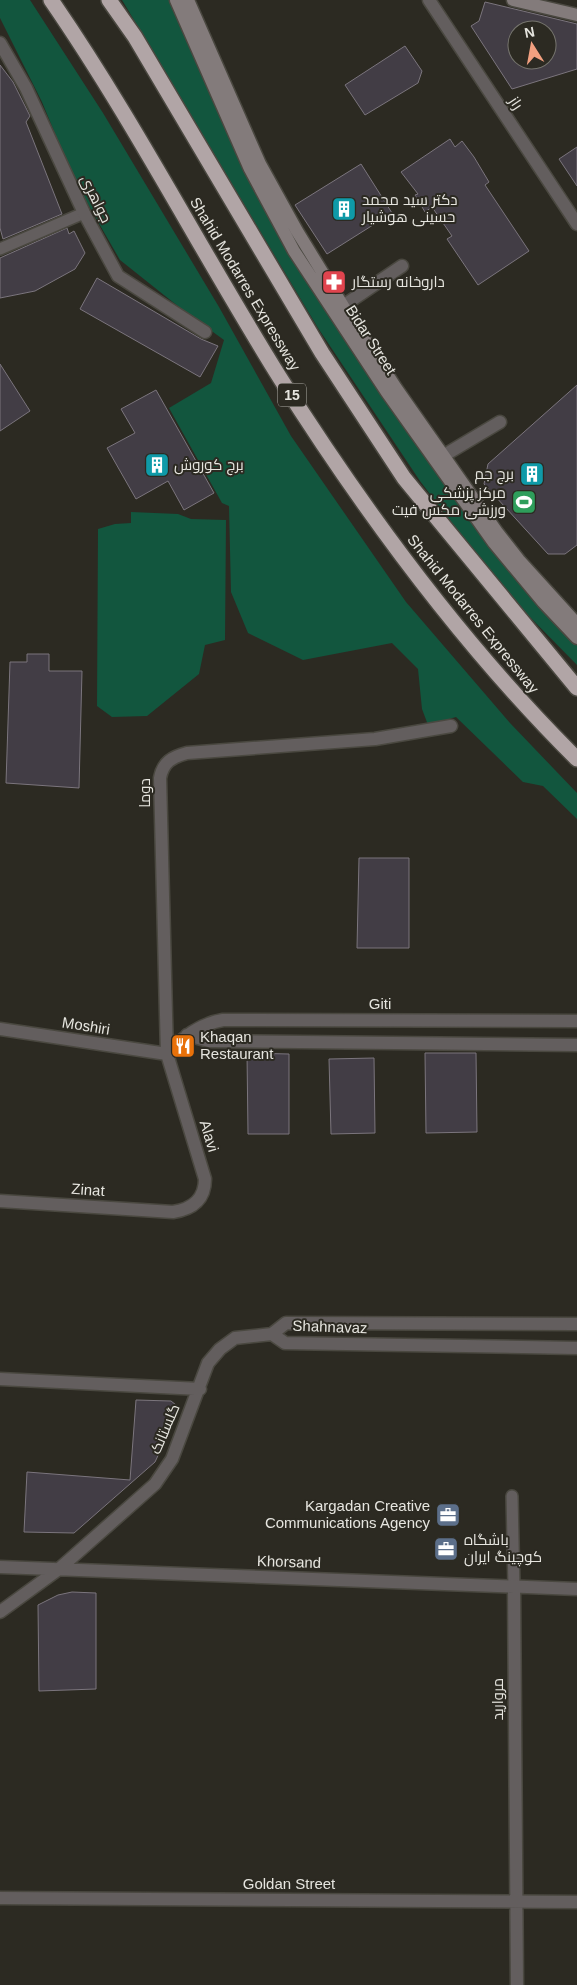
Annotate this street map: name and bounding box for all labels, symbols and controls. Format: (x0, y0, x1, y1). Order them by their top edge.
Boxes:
north arrow (507, 20, 557, 70)
text: N (523, 23, 536, 41)
street label: راز (505, 92, 527, 113)
street label: جواهری (76, 172, 115, 226)
place label: دکتر سید محمد حسینی هوشیار (361, 191, 458, 227)
street label: Shahid Modarres Expressway (187, 194, 304, 374)
building icon: دکتر سید محمد حسینی هوشیار (331, 196, 357, 222)
pharmacy icon: داروخانه رستگار (321, 269, 347, 295)
place label: داروخانه رستگار (351, 273, 445, 291)
street label: Bidar Street (343, 302, 401, 378)
road number: 15 (278, 384, 306, 406)
building icon: برج کوروش (144, 452, 170, 478)
place label: برج کوروش (174, 456, 244, 476)
building icon: برج جم (519, 461, 545, 487)
place label: برج جم (474, 465, 514, 485)
place label: مرکز پزشکی ورزشی مکس فیت (392, 484, 506, 520)
sports icon: مرکز پزشکی ورزشی مکس فیت (511, 489, 537, 515)
street label: Shahid Modarres Expressway (404, 531, 543, 697)
street label: دوما (136, 778, 154, 808)
street label: Giti (369, 995, 391, 1012)
street label: Moshiri (61, 1013, 111, 1038)
place label: Khaqan Restaurant (200, 1028, 274, 1062)
restaurant icon: Khaqan Restaurant (170, 1033, 196, 1059)
street label: Alavi (197, 1118, 222, 1154)
street label: Zinat (71, 1180, 106, 1199)
street label: Shahnavaz (292, 1317, 368, 1336)
street label: گلستانک (146, 1401, 183, 1456)
place label: Kargadan Creative Communications Agency (265, 1497, 430, 1531)
office icon: Kargadan Creative Communications Agency (435, 1502, 461, 1528)
place label: باشگاه کوچینگ ایران (464, 1531, 542, 1567)
office icon: باشگاه کوچینگ ایران (433, 1536, 459, 1562)
street label: Khorsand (257, 1552, 321, 1571)
street label: مروارید (489, 1678, 507, 1720)
street label: Goldan Street (243, 1875, 336, 1892)

